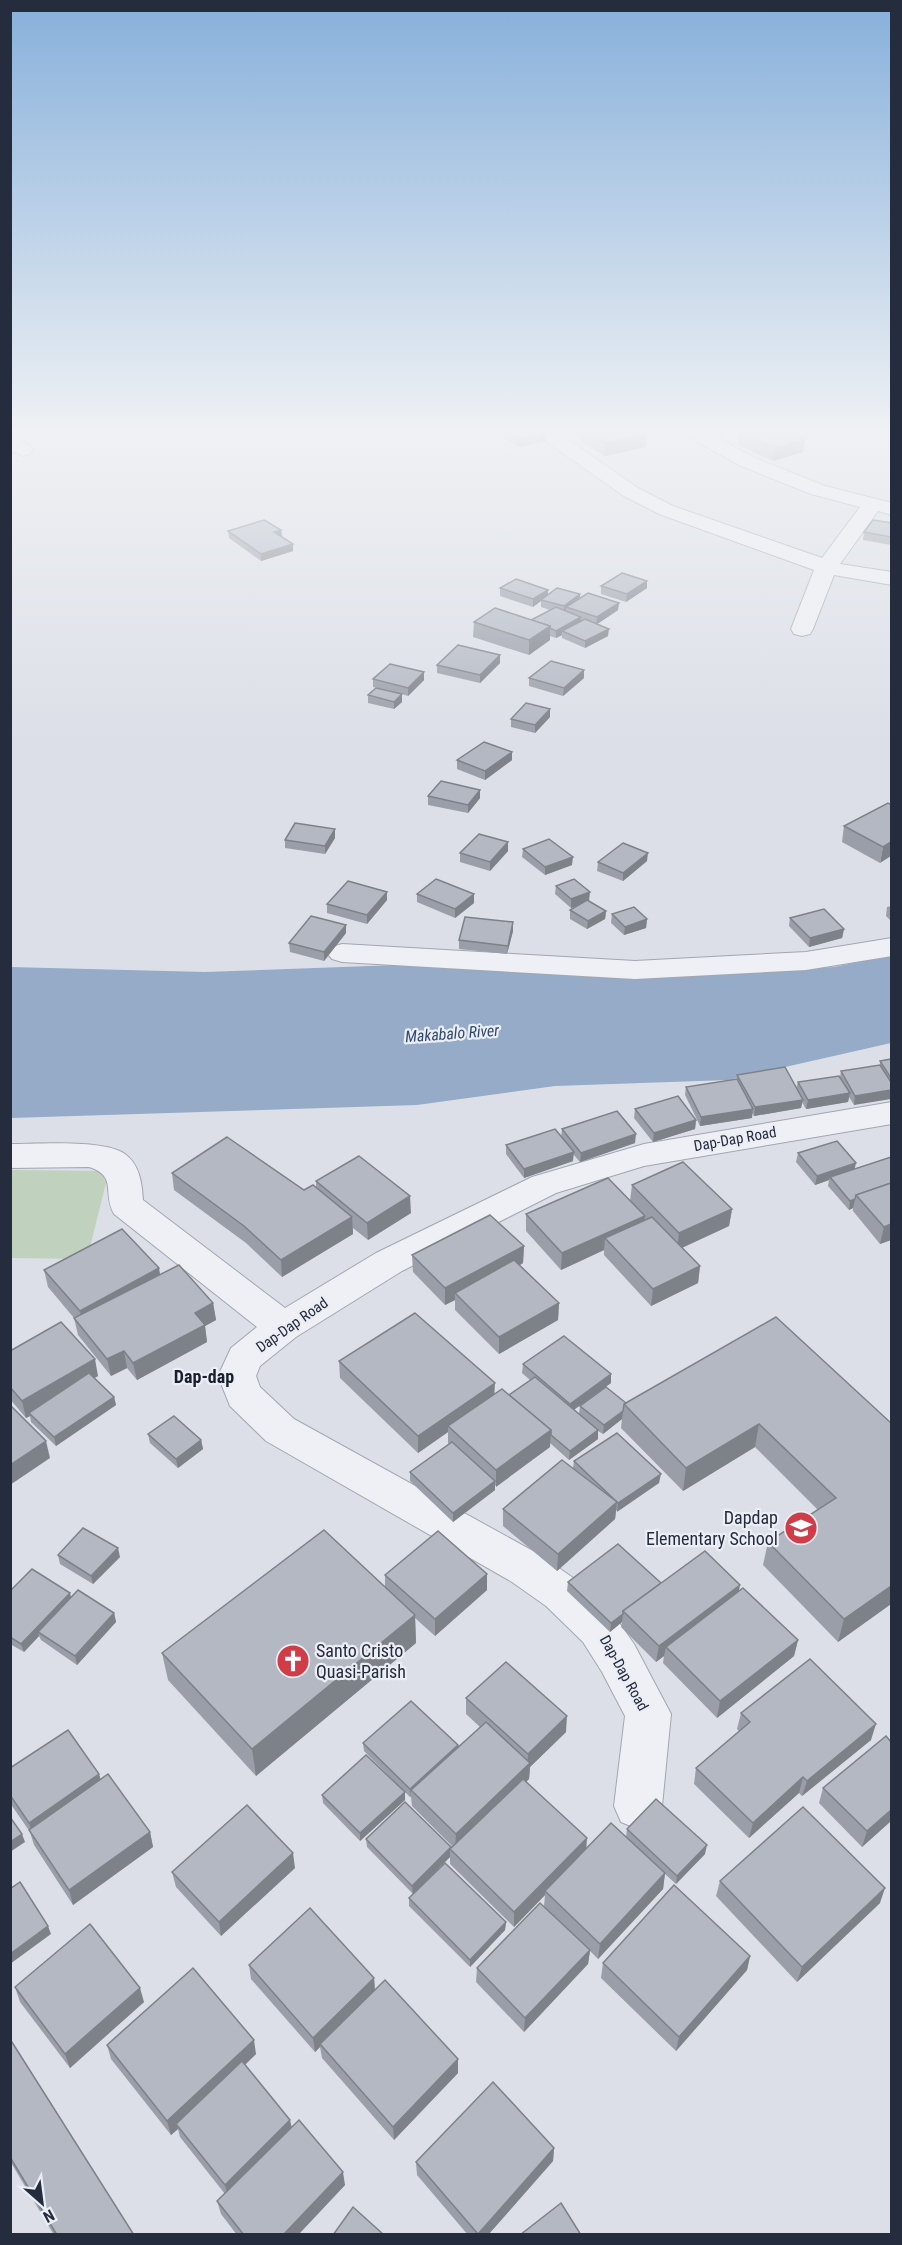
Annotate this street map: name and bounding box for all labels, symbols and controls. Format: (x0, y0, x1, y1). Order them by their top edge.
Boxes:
water label: Makabalo River (404, 1021, 501, 1046)
street label: Dap-Dap Road (692, 1123, 778, 1155)
street label: Dap-Dap Road (253, 1294, 331, 1356)
district label: Dap-dap (174, 1366, 234, 1387)
place label: Dapdap Elementary School (646, 1507, 778, 1549)
school or university icon: Dapdap Elementary School (783, 1510, 819, 1546)
street label: Dap-Dap Road (596, 1632, 652, 1714)
place label: Santo Cristo Quasi-Parish (316, 1640, 406, 1682)
church icon: Santo Cristo Quasi-Parish (275, 1643, 311, 1679)
north arrow (12, 2173, 72, 2233)
text: N (40, 2205, 58, 2226)

